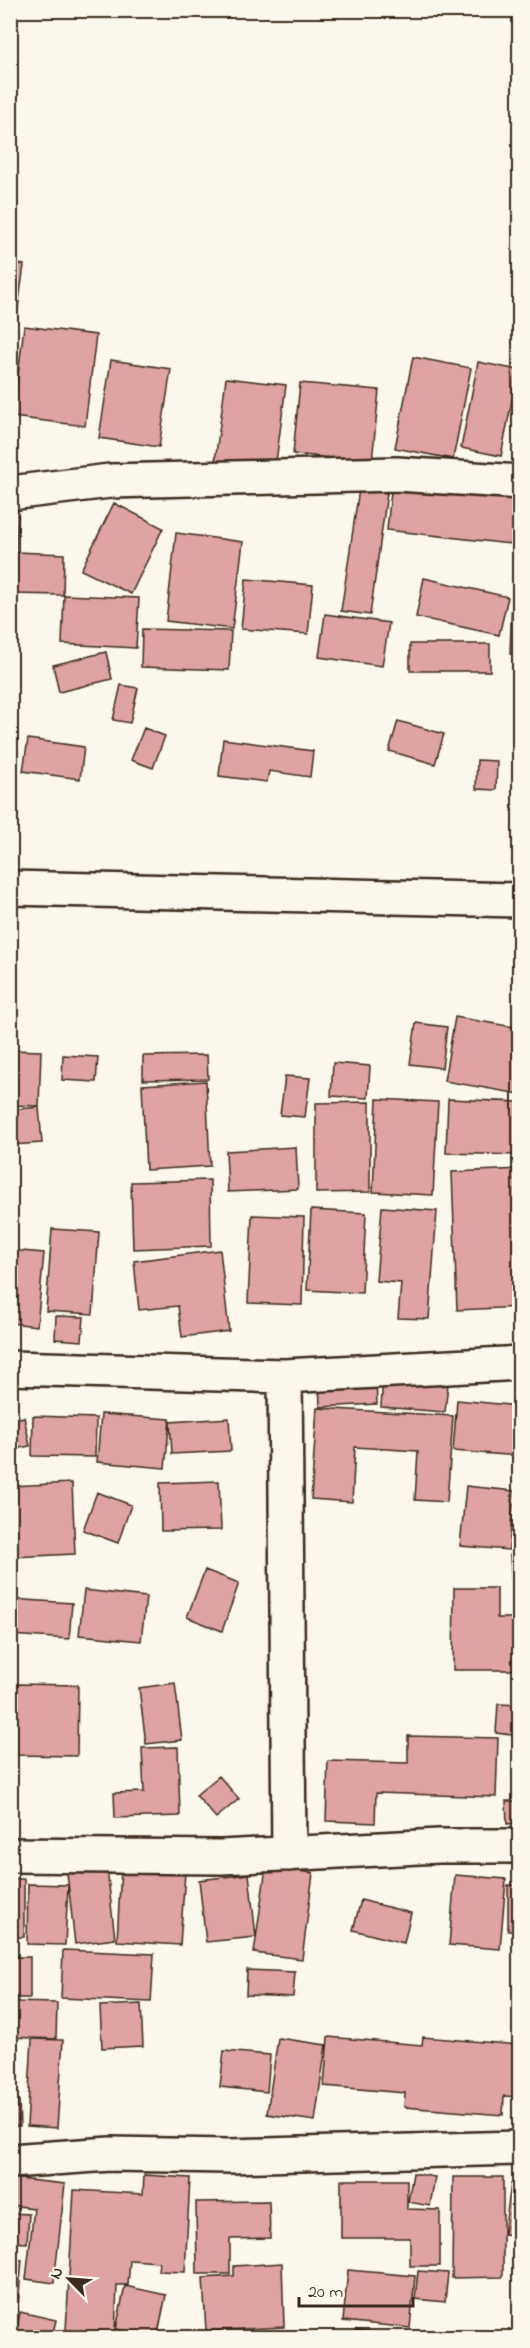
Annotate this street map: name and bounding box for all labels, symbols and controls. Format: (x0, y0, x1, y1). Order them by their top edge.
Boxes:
north arrow (39, 2249, 99, 2309)
text: N (44, 2263, 70, 2283)
scale bar (299, 2270, 413, 2308)
text: 20 m (308, 2280, 343, 2306)

